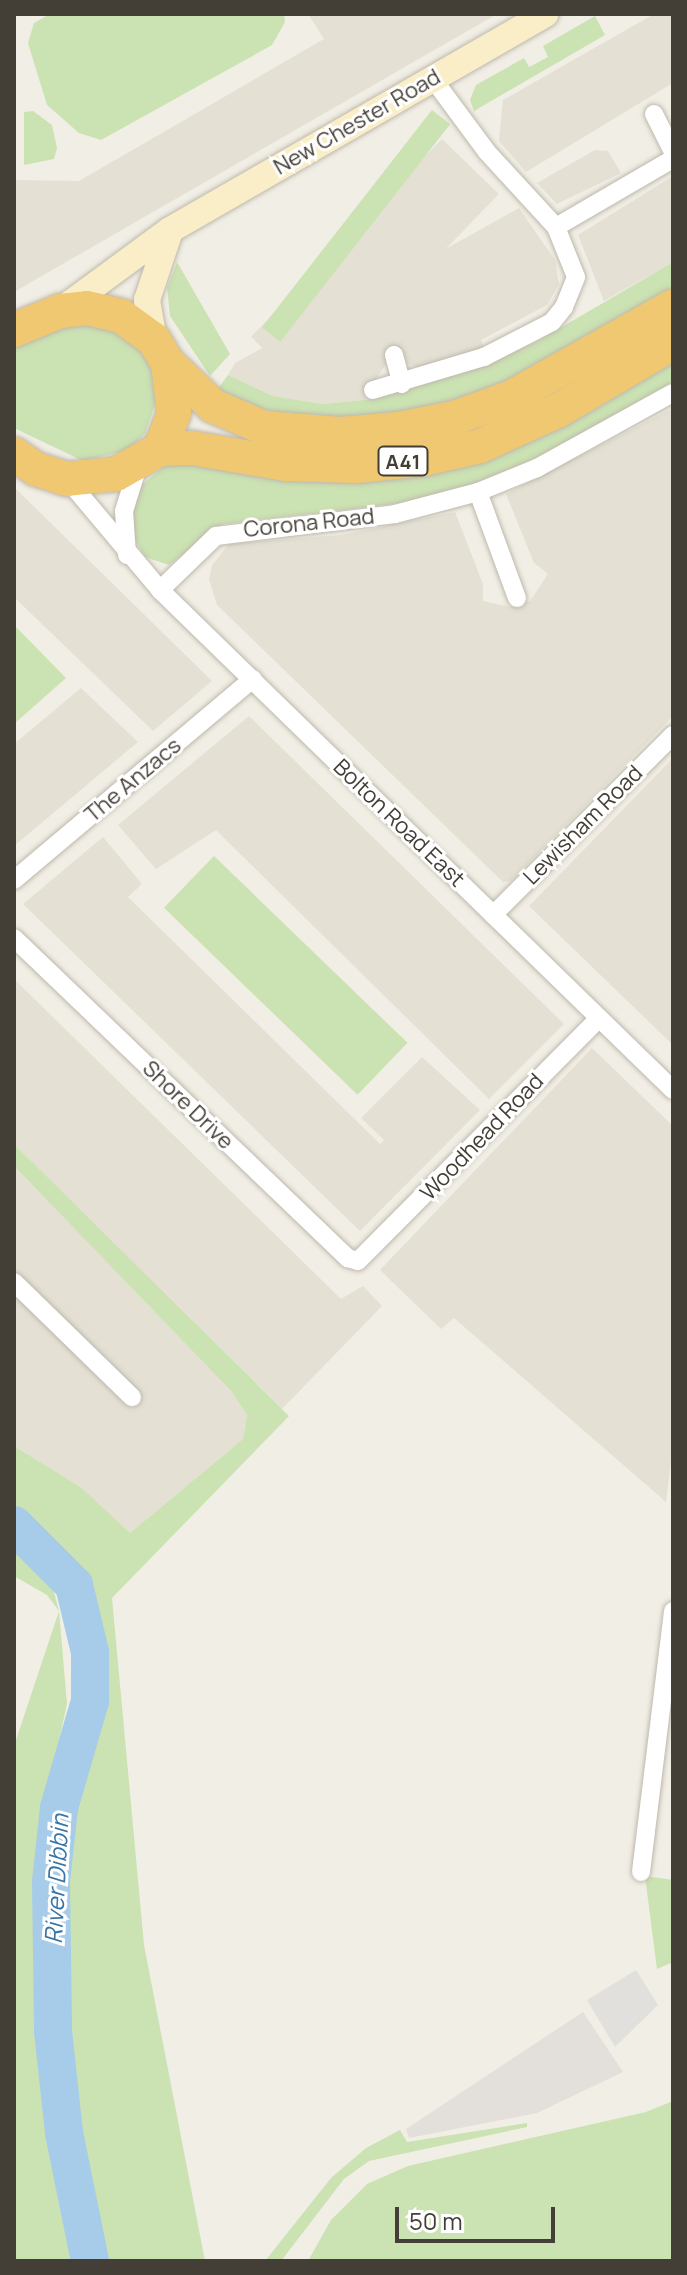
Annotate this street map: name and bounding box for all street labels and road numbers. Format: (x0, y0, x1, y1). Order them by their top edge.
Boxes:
street label: New Chester Road (269, 64, 445, 180)
road number: A41 (377, 445, 429, 477)
street label: Corona Road (242, 503, 376, 543)
street label: The Anzacs (80, 732, 186, 828)
street label: Bolton Road East (328, 754, 470, 892)
street label: Lewisham Road (518, 760, 648, 890)
street label: Shore Drive (137, 1055, 239, 1155)
street label: Woodhead Road (415, 1068, 549, 1206)

